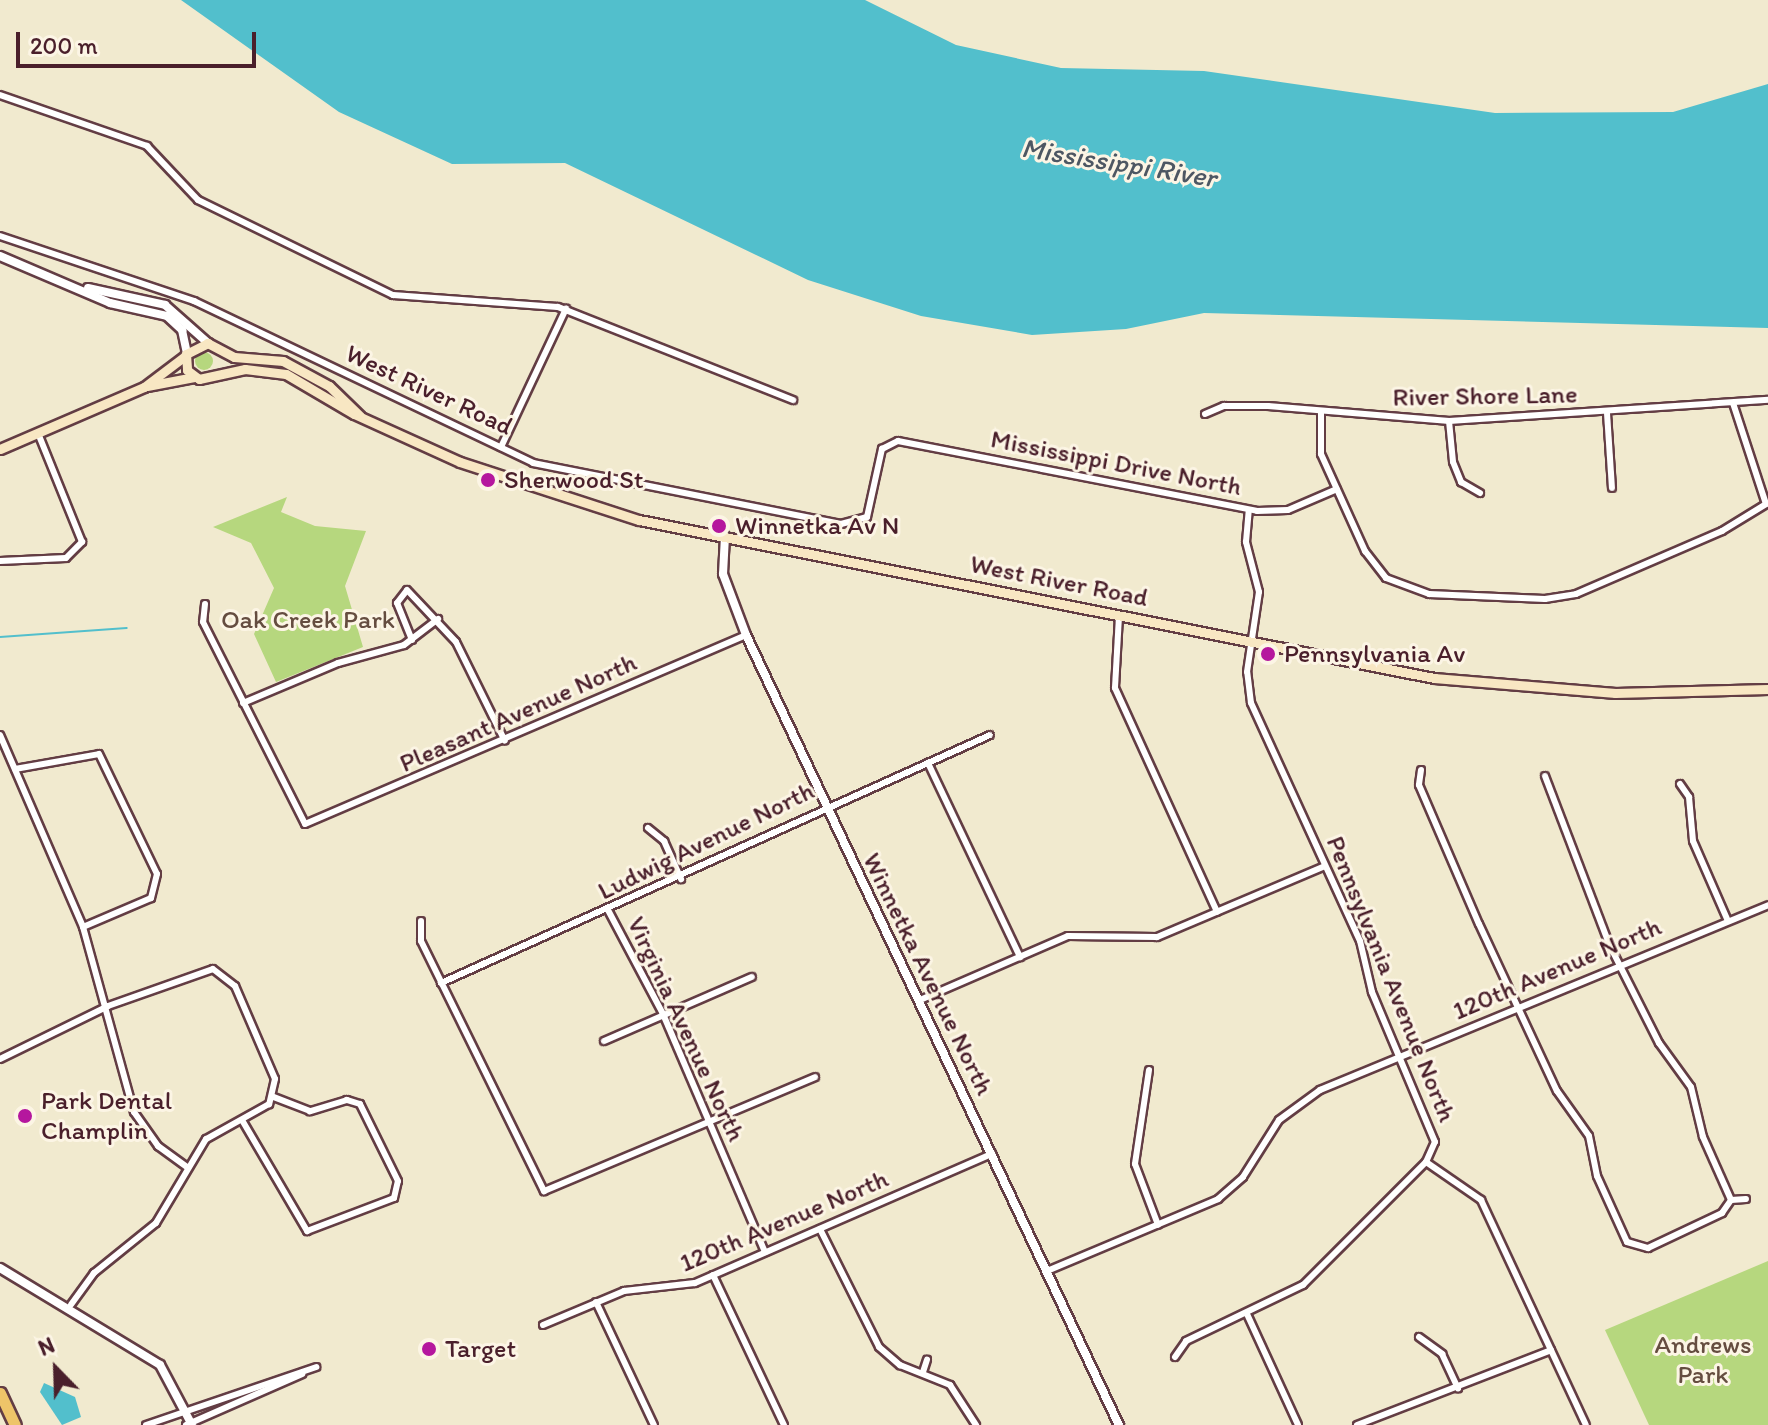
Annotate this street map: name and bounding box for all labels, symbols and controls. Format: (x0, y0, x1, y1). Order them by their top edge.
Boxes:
scale bar (20, 16, 260, 66)
text: 200 m (30, 31, 98, 60)
water label: Mississippi River (1019, 130, 1219, 194)
street label: West River Road (341, 338, 517, 442)
street label: River Shore Lane (1392, 379, 1578, 413)
street label: Mississippi Drive North (988, 423, 1244, 503)
place label: Sherwood St (504, 464, 644, 496)
marker: Sherwood St (479, 471, 497, 489)
place label: Winnetka Av N (735, 510, 899, 542)
marker: Winnetka Av N (710, 517, 728, 535)
street label: West River Road (968, 549, 1150, 613)
park label: Oak Creek Park (221, 604, 395, 636)
place label: Pennsylvania Av (1284, 638, 1465, 670)
marker: Pennsylvania Av (1259, 645, 1277, 663)
street label: Pleasant Avenue North (395, 647, 641, 779)
street label: Ludwig Avenue North (593, 775, 819, 907)
street label: Pennsylvania Avenue North (1320, 832, 1462, 1126)
street label: Winnetka Avenue North (856, 848, 1000, 1100)
street label: Virginia Avenue North (620, 911, 752, 1147)
street label: 120th Avenue North (1448, 911, 1666, 1027)
place label: Park Dental Champlin (41, 1085, 172, 1146)
marker: Park Dental Champlin (16, 1107, 34, 1125)
street label: 120th Avenue North (675, 1163, 893, 1279)
north arrow (16, 1329, 96, 1409)
park label: Andrews Park (1654, 1329, 1752, 1390)
text: N (34, 1331, 59, 1362)
place label: Target (445, 1333, 516, 1365)
marker: Target (420, 1340, 438, 1358)

